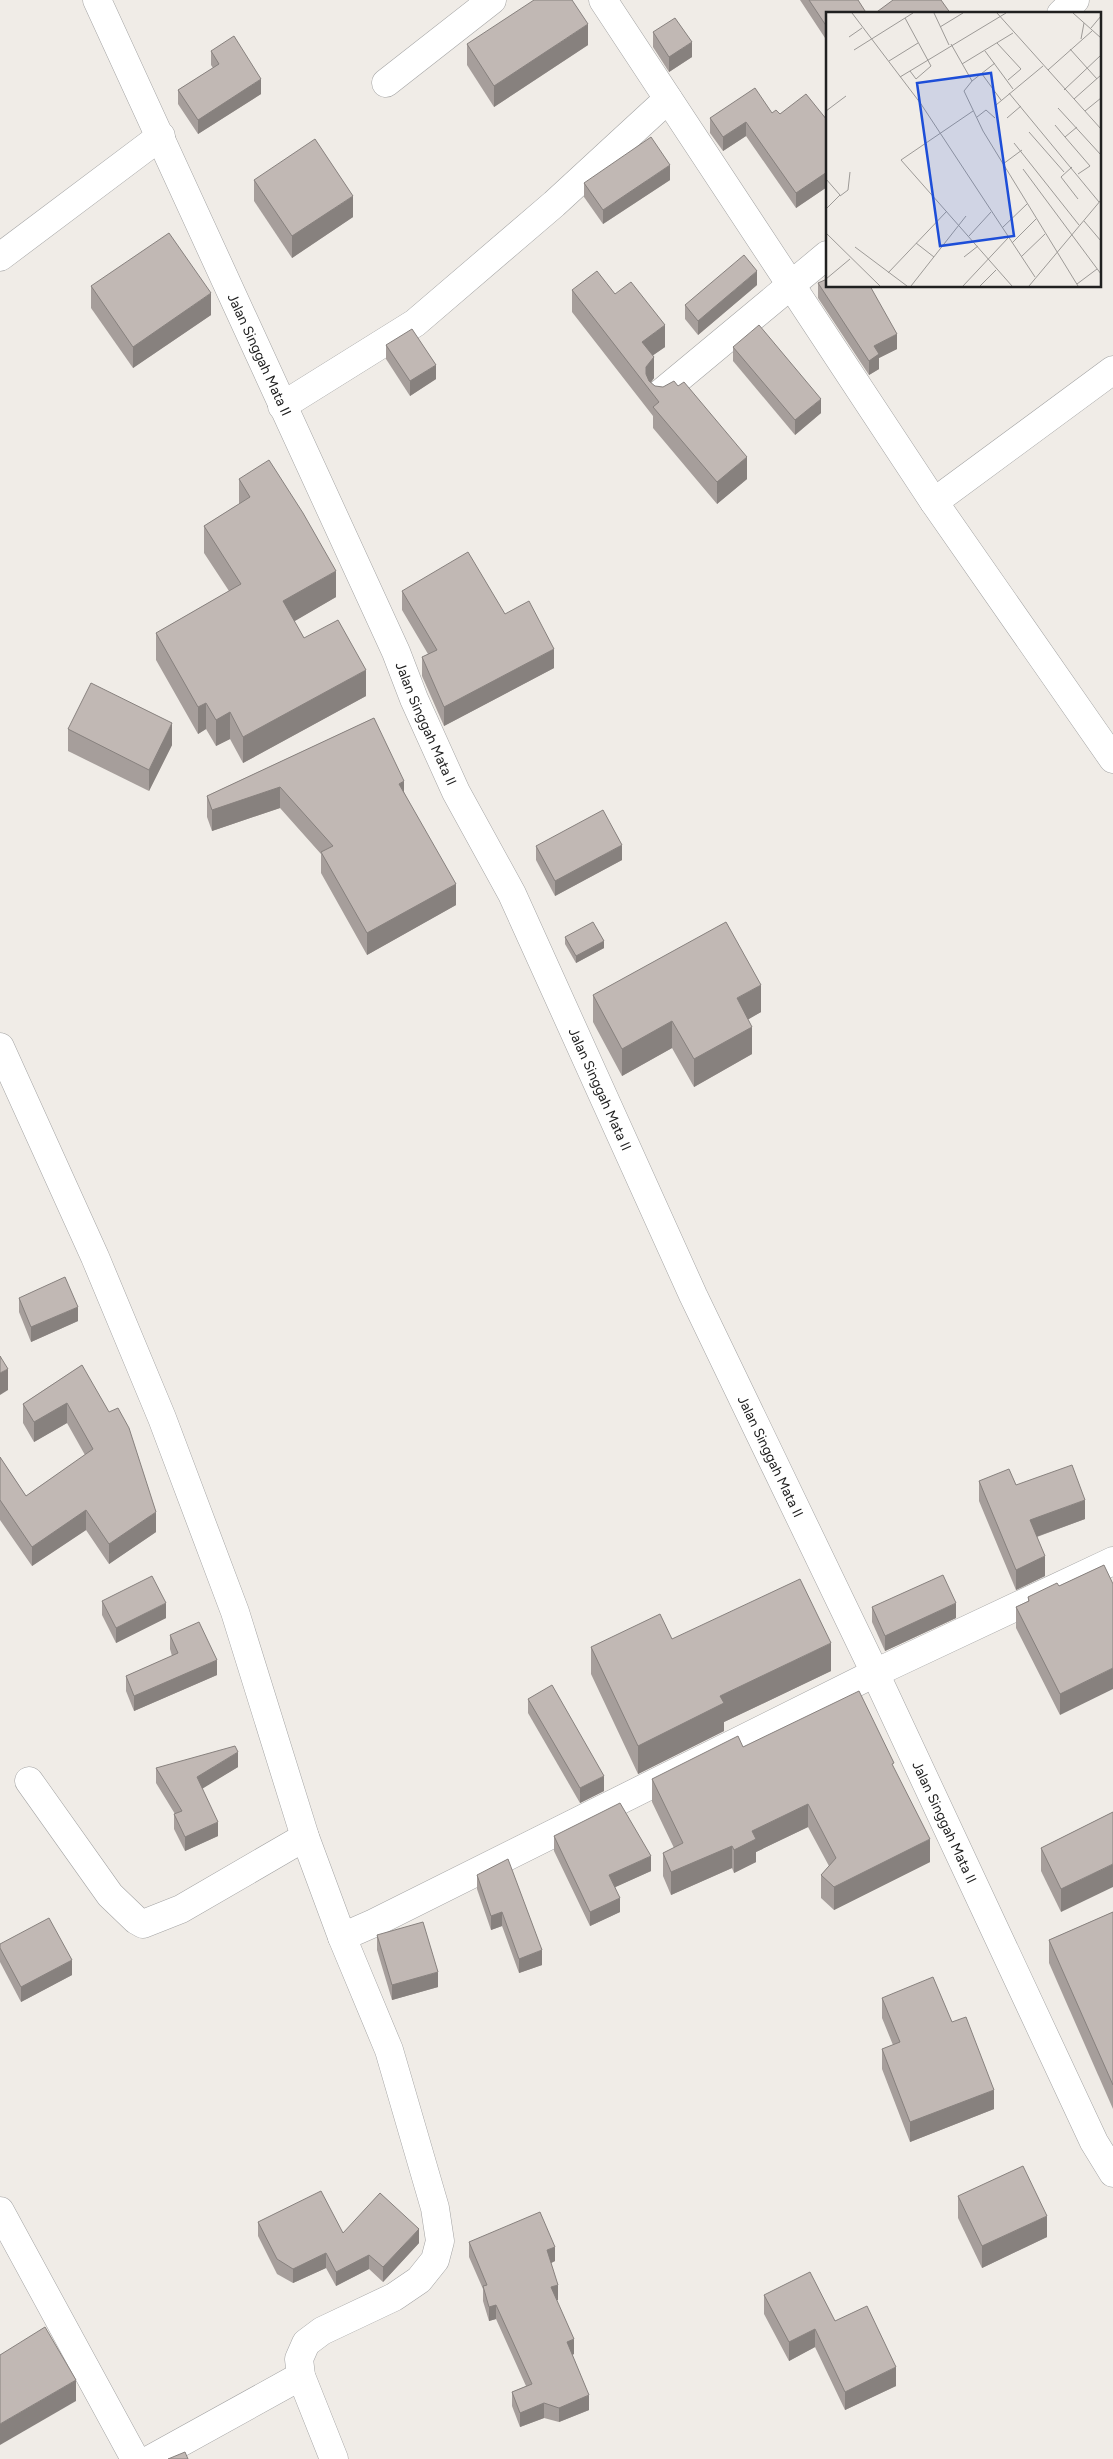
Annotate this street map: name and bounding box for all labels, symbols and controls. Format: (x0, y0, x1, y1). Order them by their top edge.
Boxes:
inset map (826, 12, 1100, 288)
street label: Jalan Singgah Mata II (224, 291, 295, 419)
street label: Jalan Singgah Mata II (392, 660, 460, 788)
street label: Jalan Singgah Mata II (564, 1025, 635, 1153)
street label: Jalan Singgah Mata II (734, 1393, 807, 1520)
street label: Jalan Singgah Mata II (908, 1758, 980, 1886)

